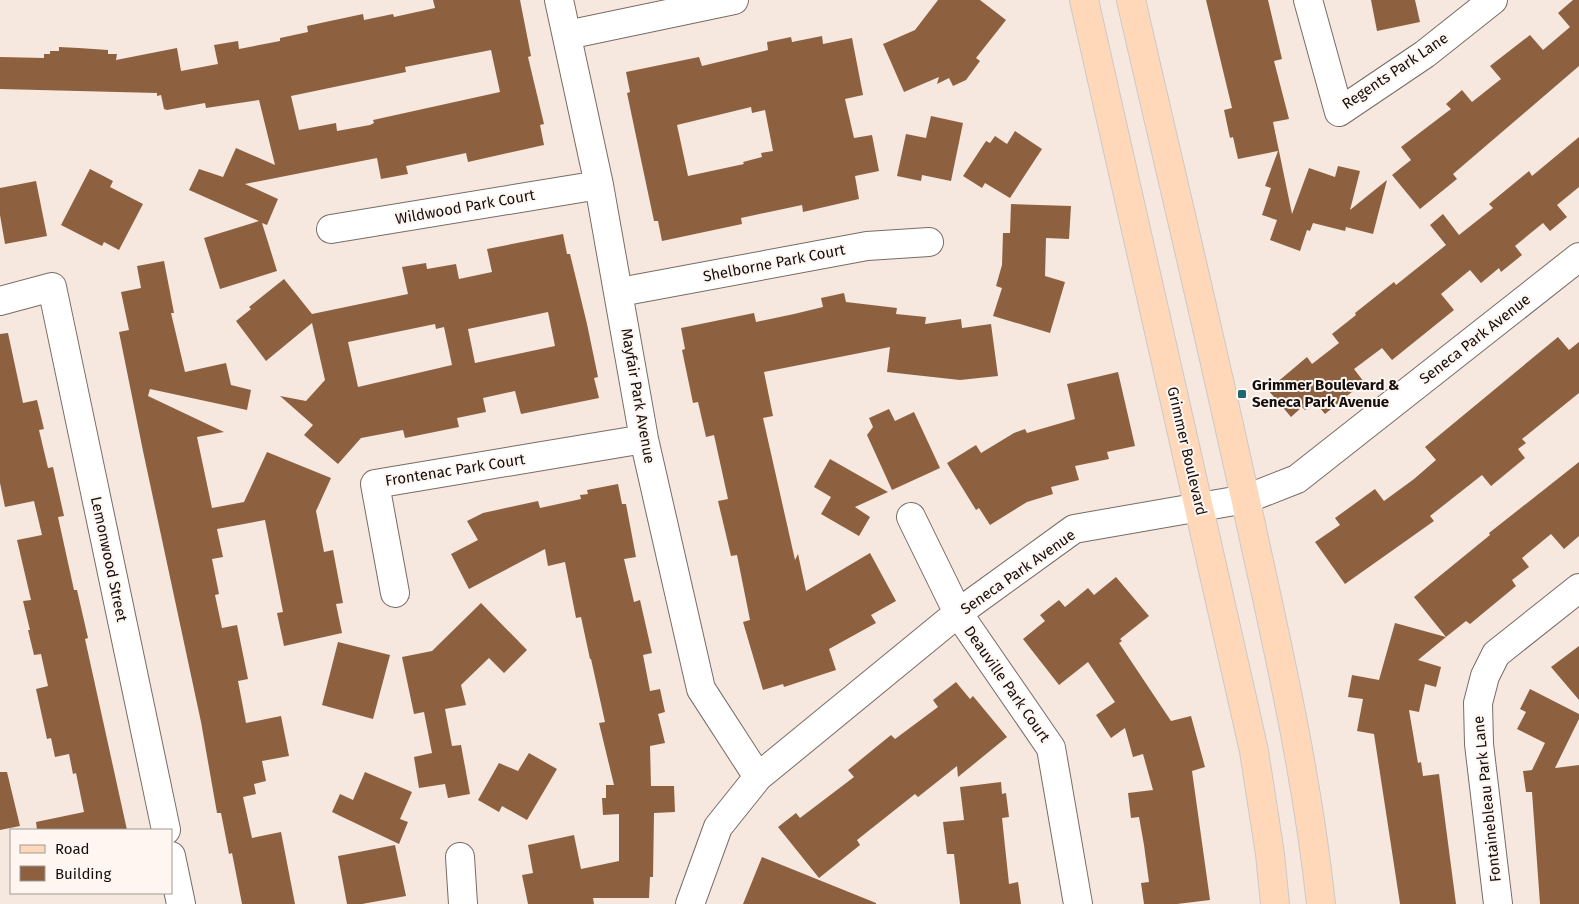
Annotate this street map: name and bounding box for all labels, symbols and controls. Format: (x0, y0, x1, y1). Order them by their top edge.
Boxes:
street label: Regents Park Lane (1339, 29, 1451, 113)
street label: Wildwood Park Court (394, 186, 537, 228)
street label: Shelborne Park Court (701, 240, 847, 286)
street label: Seneca Park Avenue (1416, 290, 1534, 388)
street label: Mayfair Park Avenue (617, 327, 659, 465)
place label: Grimmer Boulevard & Seneca Park Avenue (1252, 376, 1400, 411)
street label: Grimmer Boulevard (1163, 385, 1211, 517)
marker: Grimmer Boulevard & Seneca Park Avenue (1236, 388, 1248, 400)
street label: Frontenac Park Court (384, 450, 527, 490)
street label: Lemonwood Street (87, 495, 131, 624)
street label: Seneca Park Avenue (957, 526, 1079, 618)
street label: Deauville Park Court (960, 623, 1054, 746)
street label: Fontainebleau Park Lane (1469, 715, 1505, 883)
legend (10, 829, 172, 894)
text: Road (55, 840, 90, 858)
text: Building (55, 865, 111, 883)

